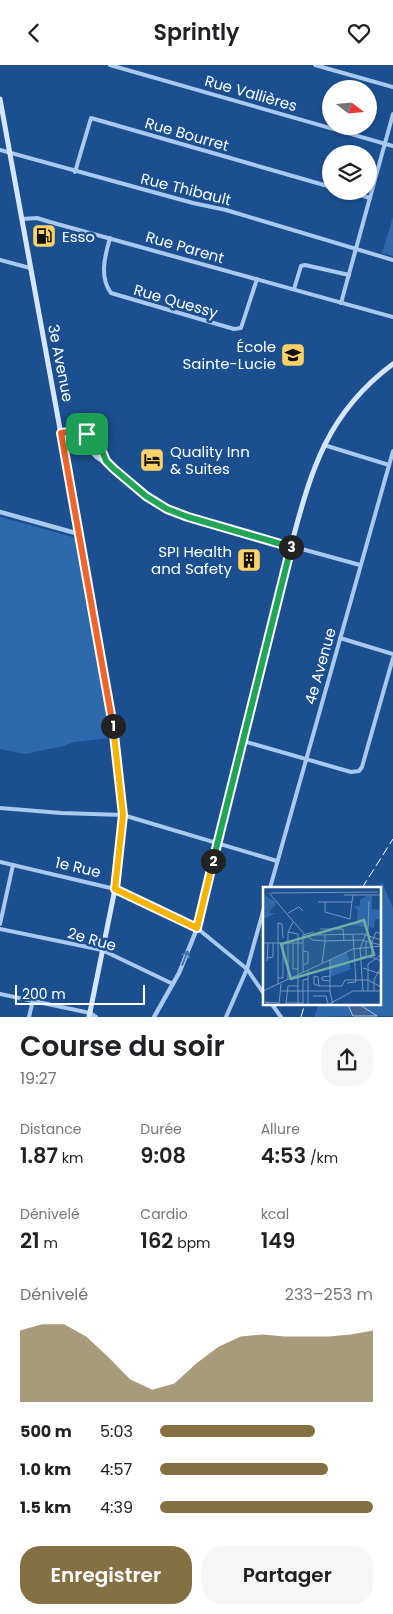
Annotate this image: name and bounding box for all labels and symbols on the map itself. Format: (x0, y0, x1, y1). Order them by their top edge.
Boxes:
street label: Rue Vallières (202, 70, 300, 116)
north arrow (322, 80, 378, 135)
street label: Rue Bourret (143, 112, 231, 156)
street label: Rue Thibault (139, 168, 233, 210)
fuel station icon: Esso (31, 223, 57, 249)
place label: Esso (62, 226, 95, 247)
street label: Rue Parent (143, 226, 227, 268)
street label: Rue Quessy (131, 279, 221, 323)
street label: 3e Avenue (43, 322, 79, 404)
place label: École Sainte-Lucie (183, 336, 276, 374)
school or university icon: École Sainte-Lucie (280, 342, 306, 368)
pin (66, 413, 108, 455)
place label: Quality Inn & Suites (170, 441, 250, 479)
hotel icon: Quality Inn & Suites (139, 447, 165, 473)
pin: 3 (278, 535, 304, 559)
place label: SPI Health and Safety (151, 541, 233, 579)
building icon: SPI Health and Safety (236, 547, 262, 573)
street label: 4e Avenue (299, 625, 341, 707)
pin: 1 (100, 713, 126, 739)
pin: 2 (200, 849, 226, 873)
street label: 1e Rue (53, 852, 103, 882)
inset map (263, 887, 380, 1004)
street label: 2e Rue (65, 922, 119, 956)
one-way arrow (181, 951, 190, 966)
scale bar (15, 981, 145, 1005)

